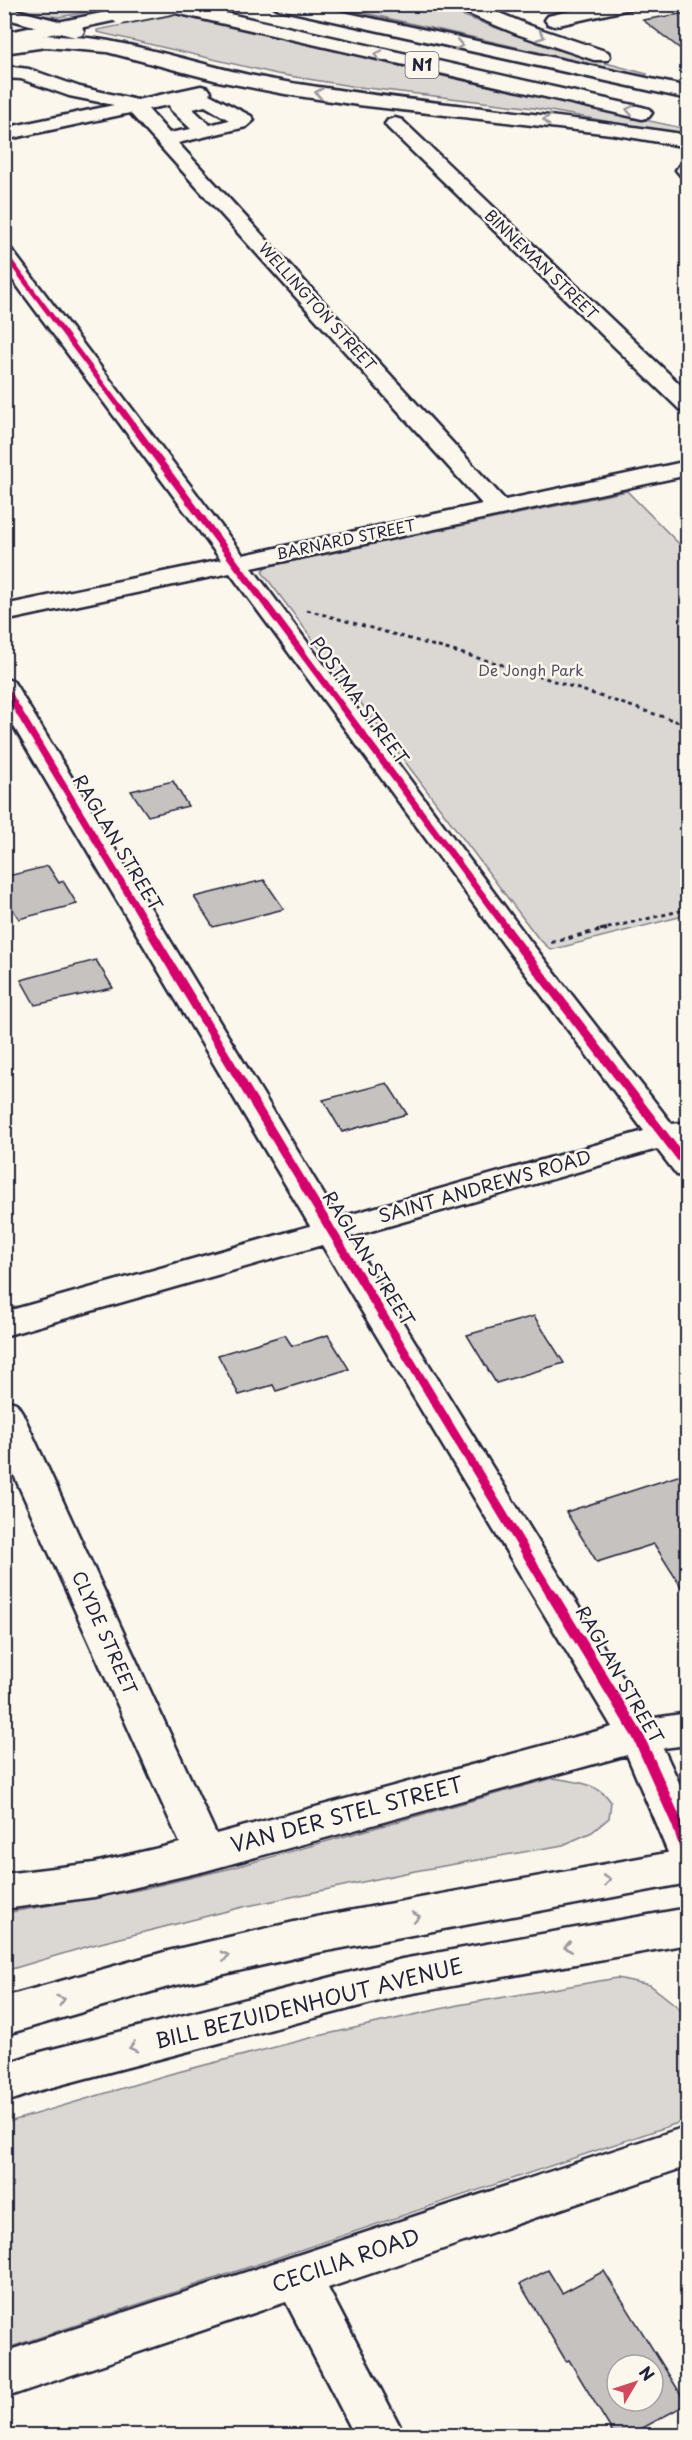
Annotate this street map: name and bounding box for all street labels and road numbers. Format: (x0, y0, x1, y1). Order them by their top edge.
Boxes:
road number: N1 (406, 52, 438, 78)
street label: BINNEMAN STREET (480, 204, 605, 325)
street label: WELLINGTON STREET (254, 237, 383, 376)
street label: BARNARD STREET (274, 512, 418, 565)
street label: POSTMA STREET (304, 630, 417, 771)
street label: RAGLAN STREET (67, 769, 170, 916)
street label: SAINT ANDREWS ROAD (375, 1142, 594, 1229)
street label: RAGLAN STREET (317, 1185, 422, 1332)
street label: CLYDE STREET (66, 1566, 145, 1699)
street label: RAGLAN STREET (570, 1600, 671, 1749)
street label: VAN DER STEL STREET (227, 1766, 467, 1859)
street label: BILL BEZUIDENHOUT AVENUE (151, 1948, 466, 2056)
street label: CECILIA ROAD (267, 2219, 424, 2299)

